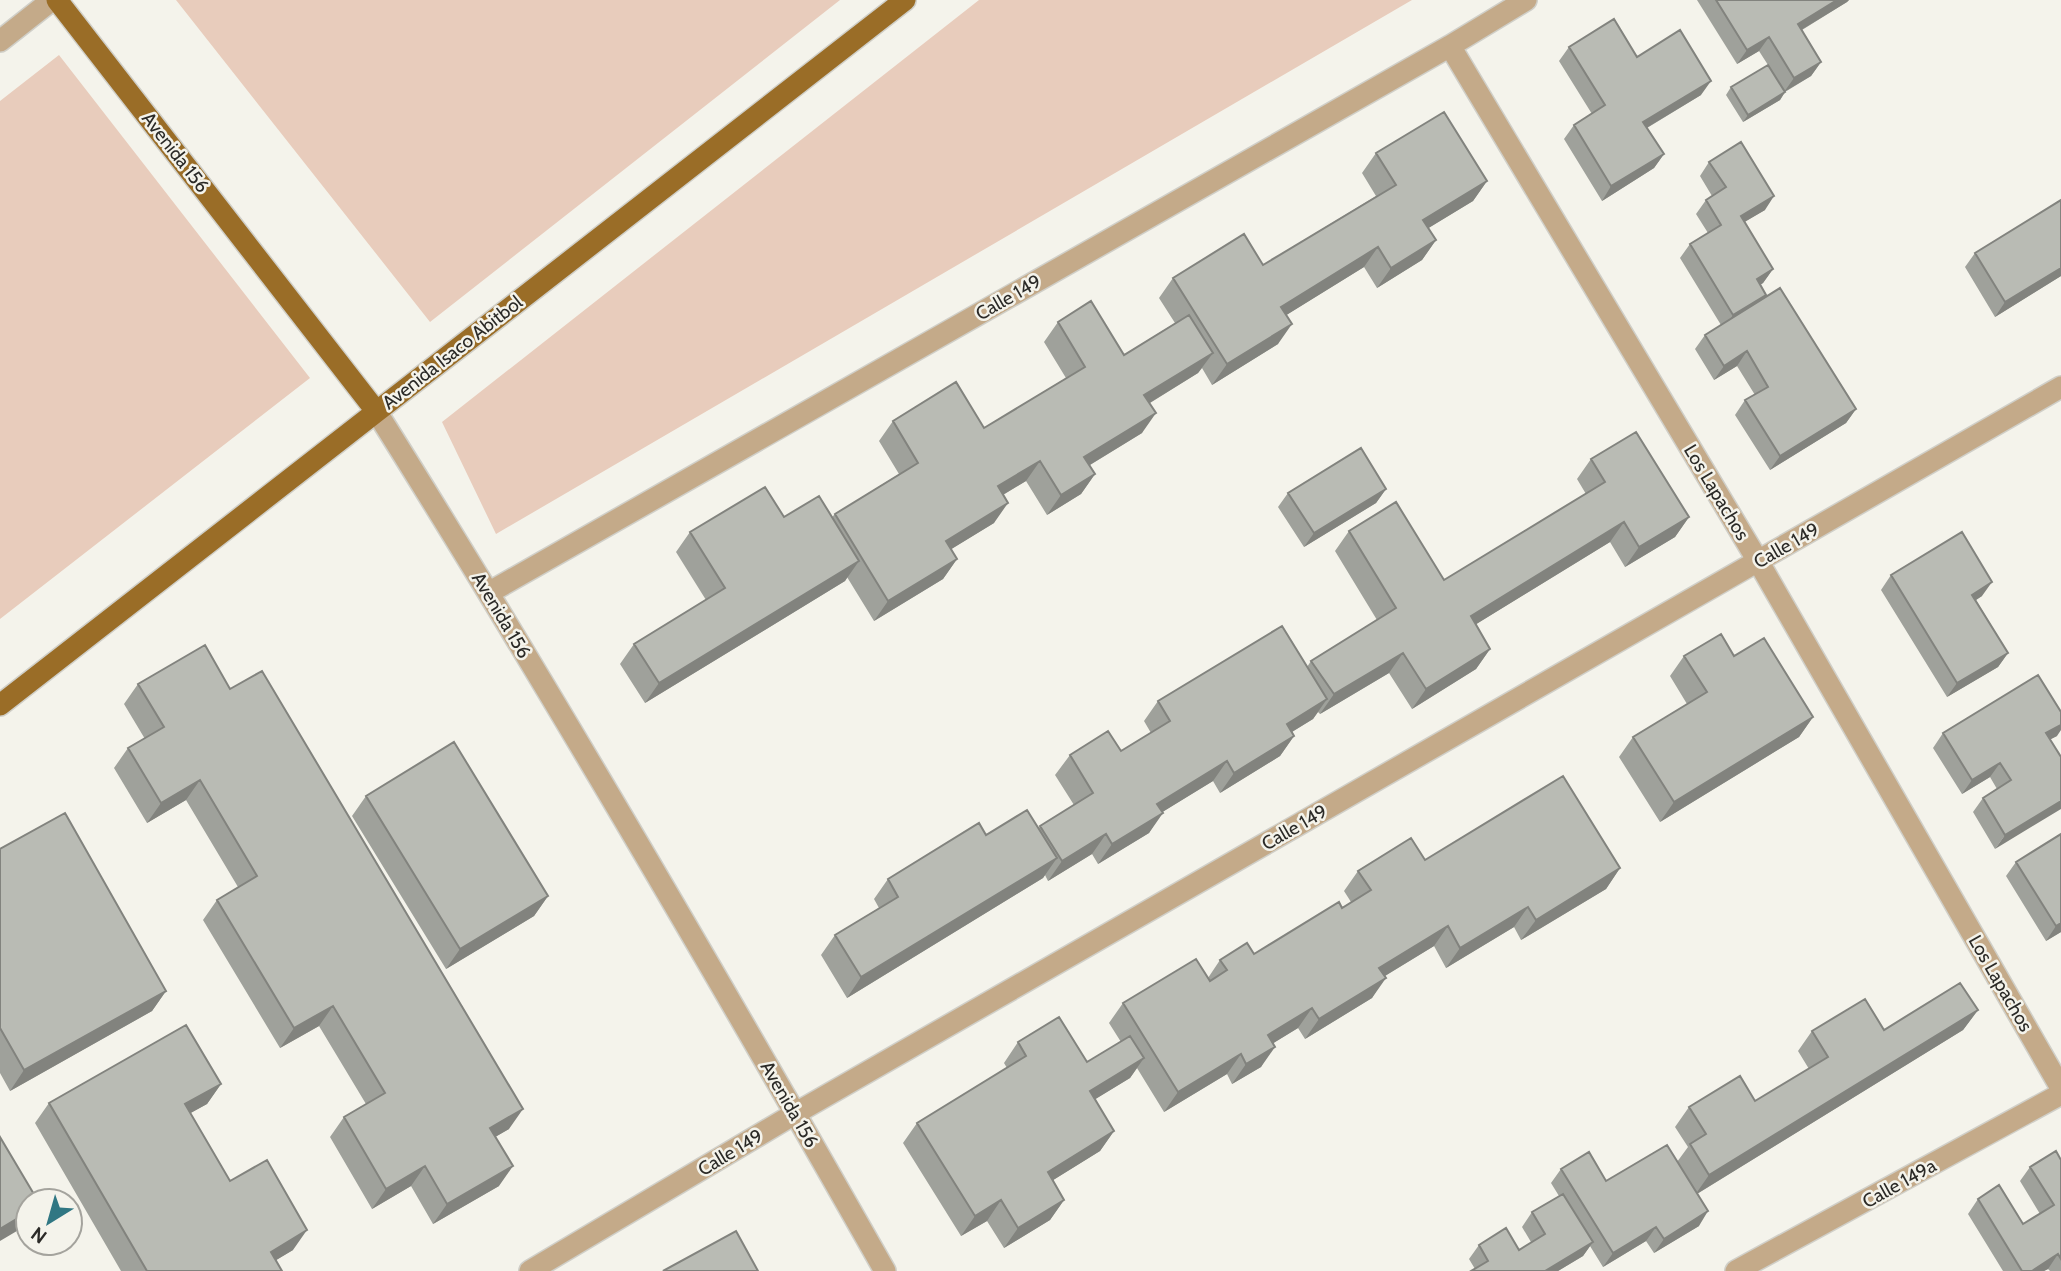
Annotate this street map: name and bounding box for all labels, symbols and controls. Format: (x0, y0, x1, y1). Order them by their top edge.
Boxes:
street label: Avenida 156 (137, 107, 214, 197)
street label: Calle 149 (971, 270, 1045, 325)
street label: Avenida Isaco Abitbol (378, 290, 527, 414)
street label: Los Lapachos (1679, 440, 1754, 544)
street label: Calle 149 (1749, 518, 1823, 573)
street label: Avenida 156 (467, 568, 536, 662)
street label: Calle 149 (1257, 800, 1331, 855)
street label: Los Lapachos (1964, 931, 2037, 1036)
street label: Avenida 156 (756, 1057, 823, 1151)
street label: Calle 149 (694, 1124, 767, 1181)
street label: Calle 149a (1858, 1154, 1940, 1213)
north arrow (14, 1187, 84, 1257)
text: N (27, 1222, 51, 1248)

